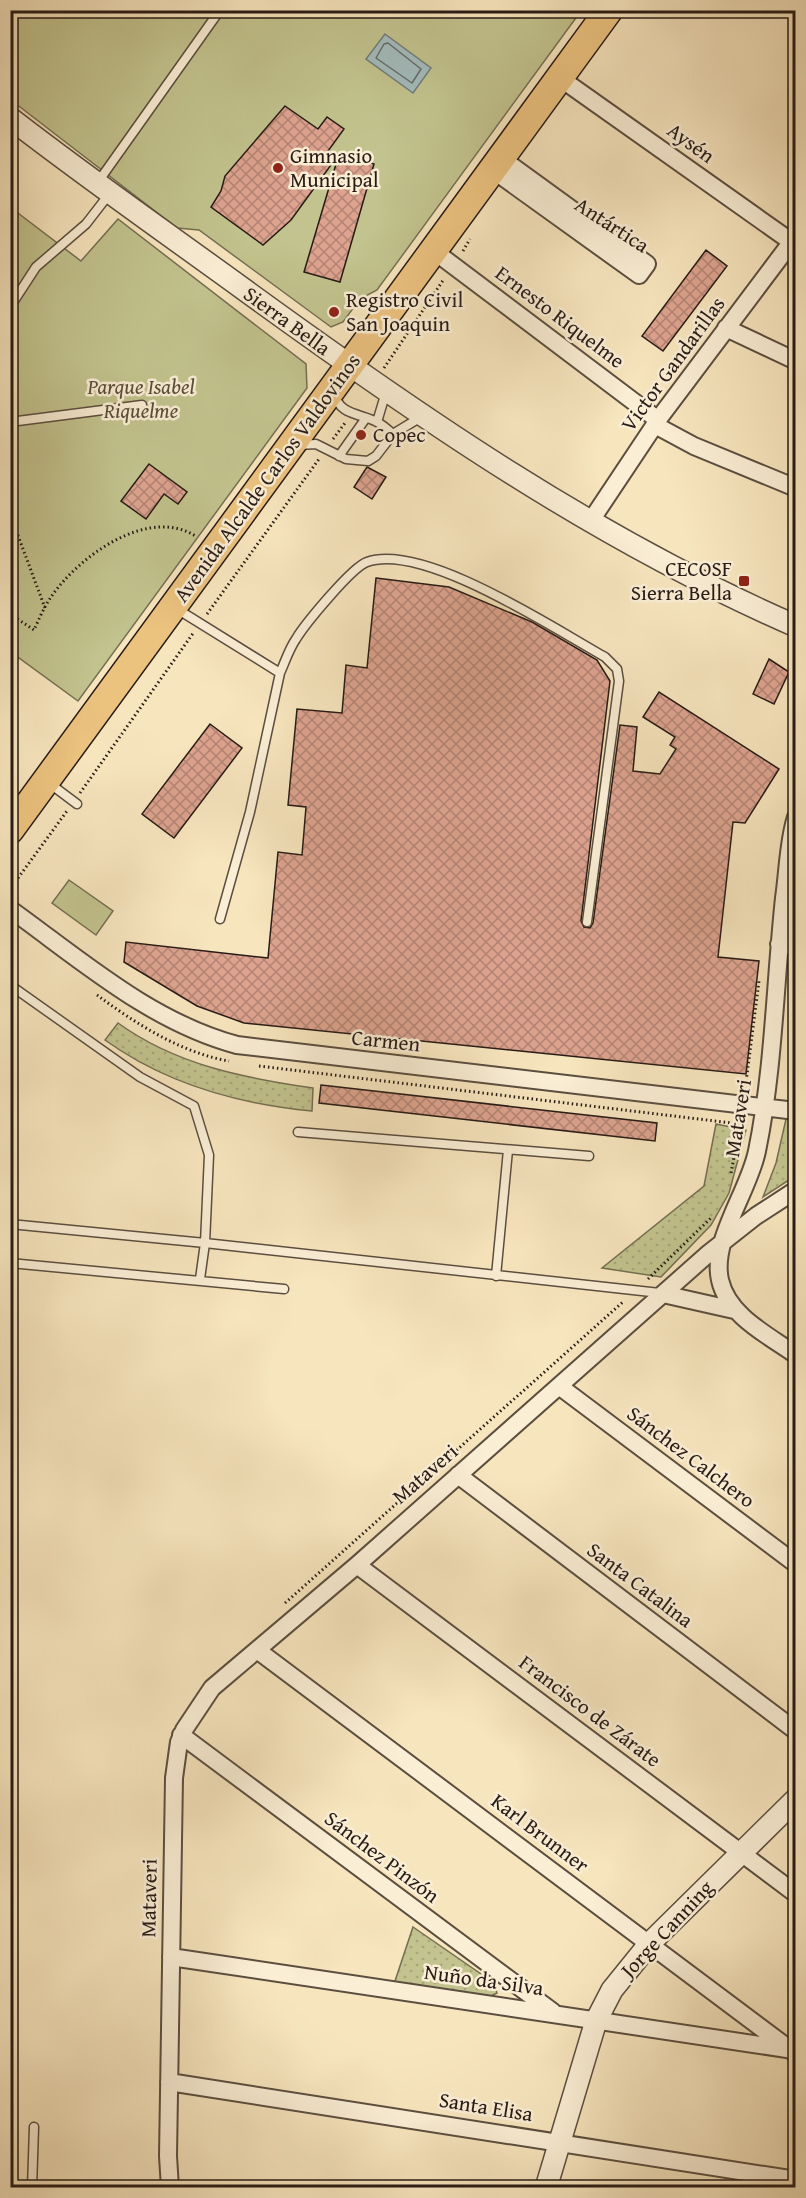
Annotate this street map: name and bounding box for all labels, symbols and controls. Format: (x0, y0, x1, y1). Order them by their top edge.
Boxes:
street label: Aysén (661, 115, 722, 171)
place label: Gimnasio Municipal (290, 140, 379, 195)
marker: Gimnasio Municipal (271, 161, 285, 175)
street label: Antártica (569, 189, 656, 260)
street label: Ernesto Riquelme (489, 258, 632, 376)
street label: Sierra Bella (237, 278, 337, 363)
place label: Registro Civil San Joaquin (346, 284, 463, 339)
street label: Victor Gandarillas (613, 290, 732, 438)
marker: Registro Civil San Joaquin (327, 305, 341, 319)
street label: Avenida Alcalde Carlos Valdovinos (166, 347, 368, 609)
park label: Parque Isabel Riquelme (86, 371, 195, 426)
place label: Copec (373, 419, 426, 450)
marker: Copec (354, 428, 368, 442)
place label: CECOSF Sierra Bella (631, 553, 732, 608)
marker: CECOSF Sierra Bella (737, 574, 751, 588)
street label: Carmen (350, 1021, 422, 1060)
street label: Mataveri (716, 1077, 759, 1159)
street label: Sánchez Calchero (621, 1398, 762, 1515)
street label: Mataveri (385, 1436, 465, 1511)
street label: Santa Catalina (581, 1534, 700, 1635)
street label: Francisco de Zárate (513, 1647, 668, 1775)
street label: Karl Brunner (485, 1785, 596, 1880)
street label: Sánchez Pinzón (318, 1803, 447, 1910)
street label: Mataveri (132, 1858, 165, 1938)
street label: Jorge Canning (611, 1872, 721, 1987)
street label: Nuño da Silva (422, 1956, 546, 2003)
street label: Santa Elisa (437, 2084, 535, 2129)

